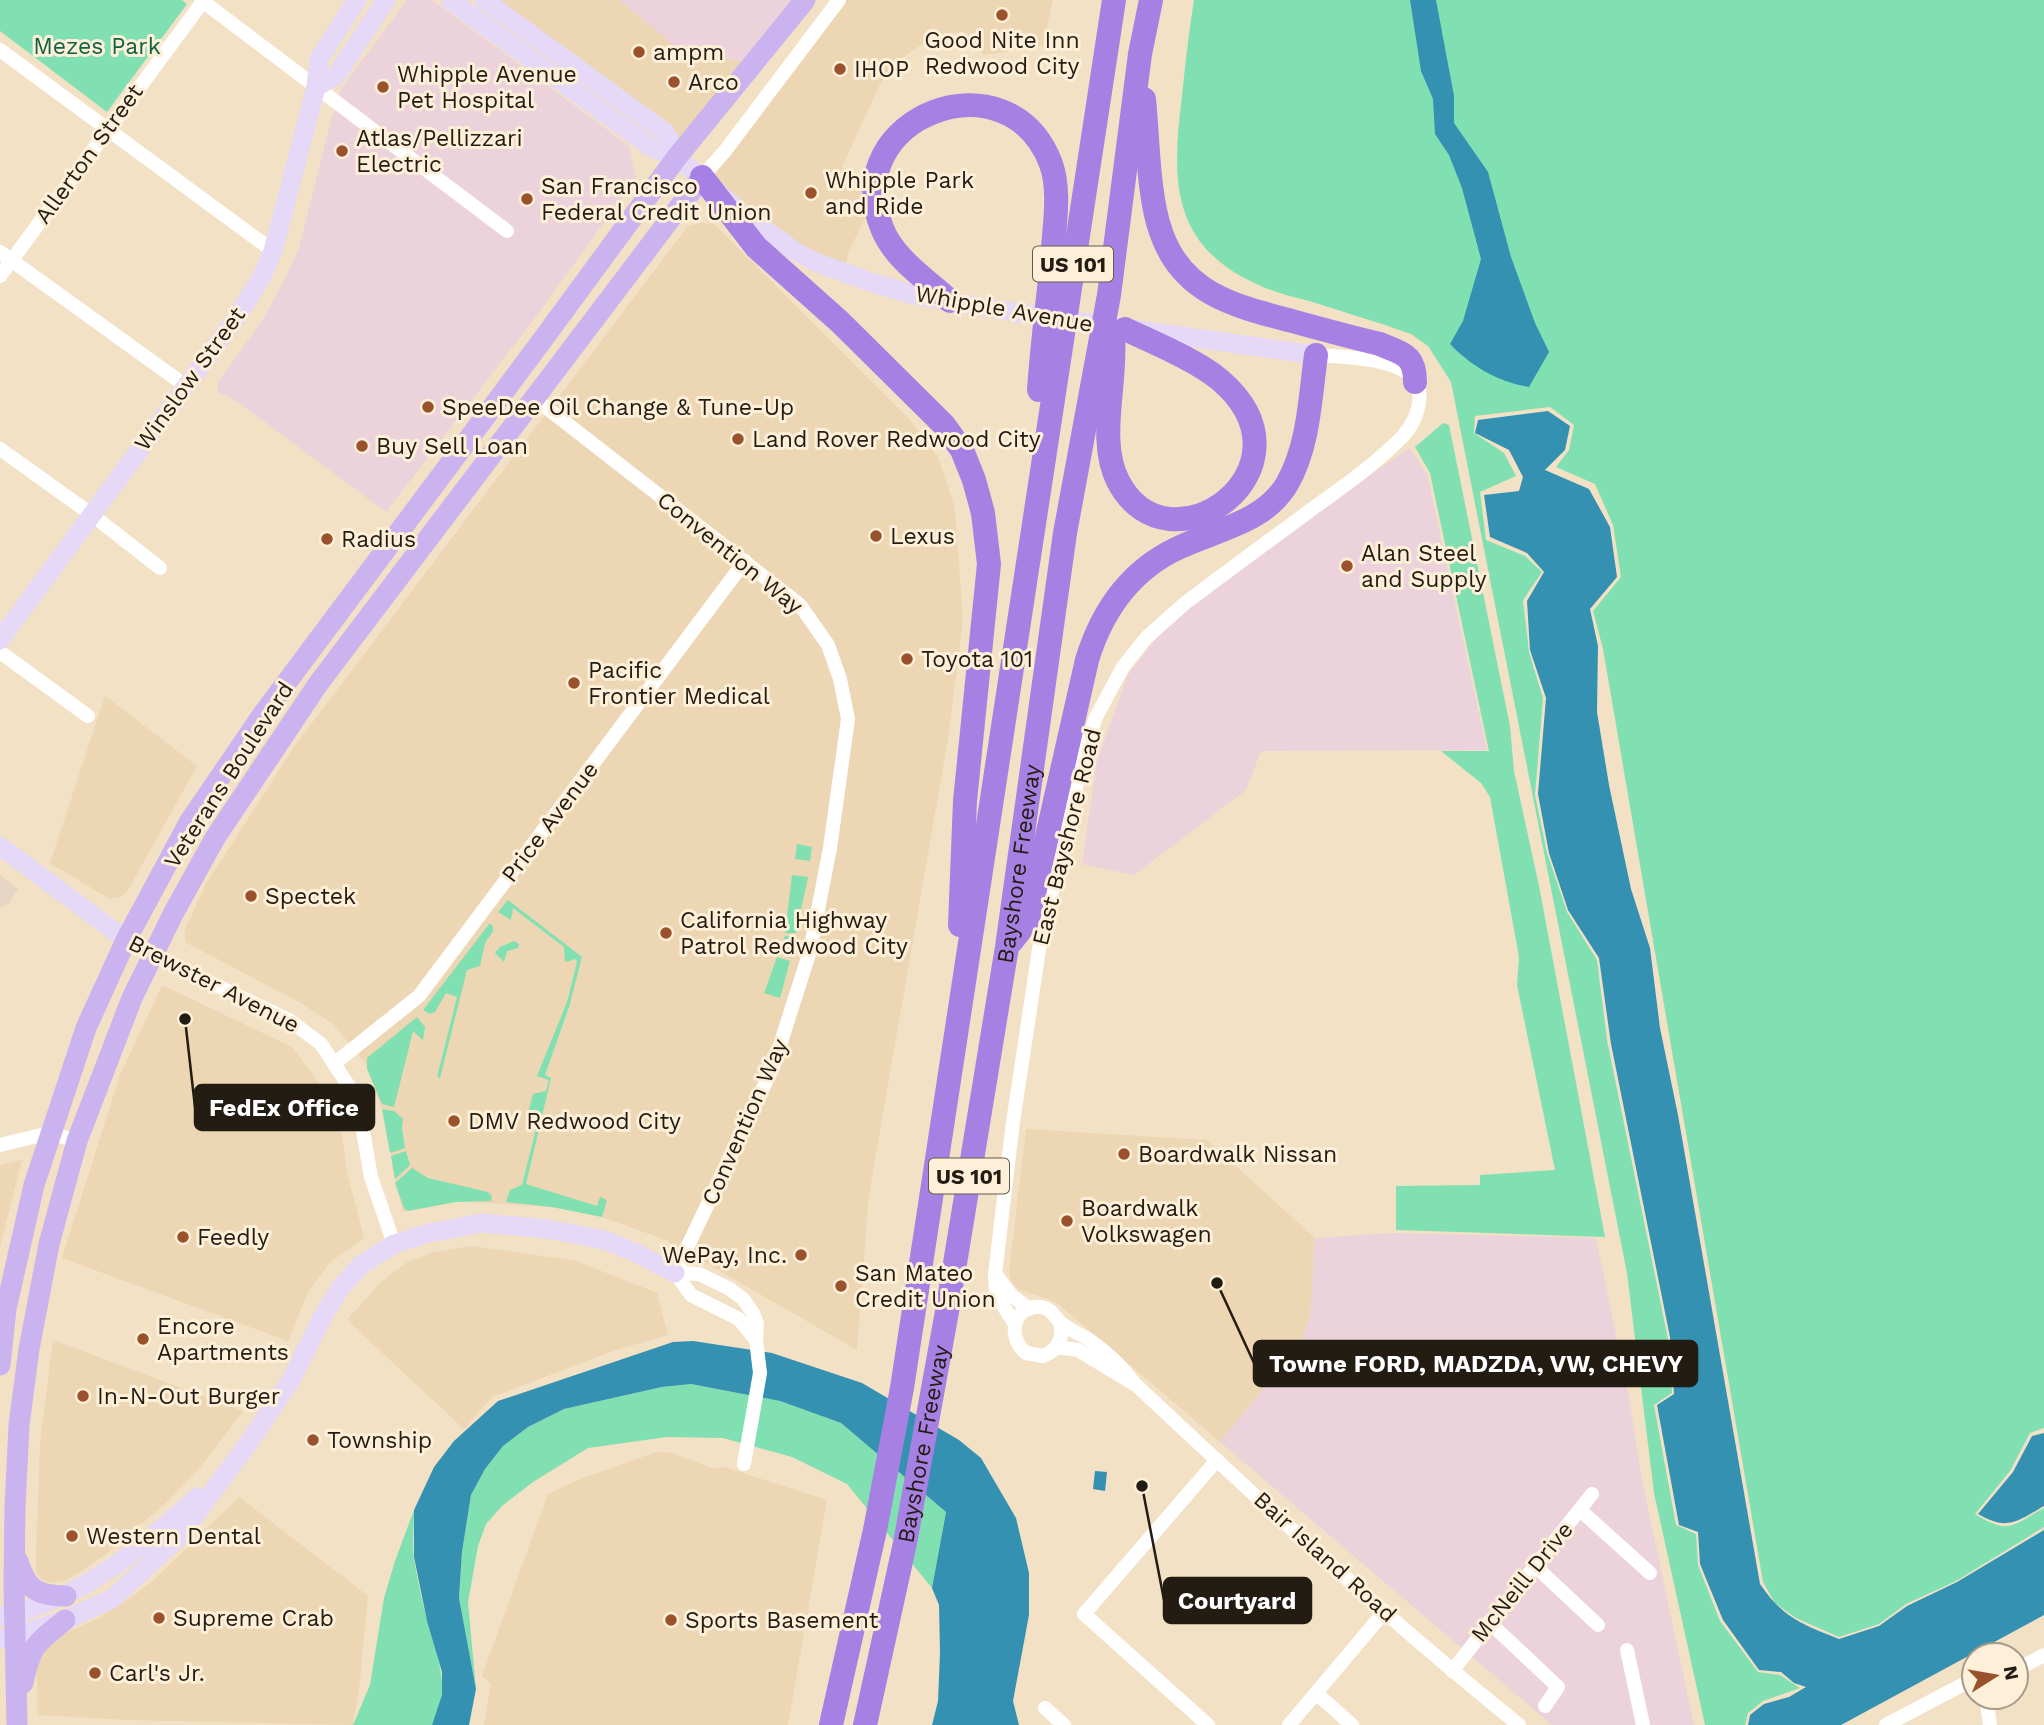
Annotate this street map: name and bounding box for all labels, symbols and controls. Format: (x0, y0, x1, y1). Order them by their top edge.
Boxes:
marker: Good Nite Inn Redwood City (994, 7, 1010, 23)
place label: Good Nite Inn Redwood City (924, 27, 1080, 80)
park label: Mezes Park (33, 33, 161, 60)
place label: ampm (653, 39, 724, 66)
marker: ampm (631, 44, 647, 60)
place label: IHOP (854, 56, 909, 83)
place label: Whipple Avenue Pet Hospital (397, 61, 577, 114)
marker: IHOP (832, 61, 848, 77)
place label: Arco (688, 69, 739, 96)
marker: Arco (666, 74, 682, 90)
street label: Allerton Street (29, 79, 149, 229)
marker: Whipple Avenue Pet Hospital (375, 79, 391, 95)
place label: Atlas/Pellizzari Electric (356, 125, 523, 178)
marker: Atlas/Pellizzari Electric (334, 143, 350, 159)
place label: Whipple Park and Ride (825, 167, 974, 220)
place label: San Francisco Federal Credit Union (541, 173, 772, 226)
marker: Whipple Park and Ride (803, 185, 819, 201)
marker: San Francisco Federal Credit Union (519, 191, 535, 207)
road number: US 101 (1033, 246, 1113, 282)
street label: Whipple Avenue (913, 280, 1095, 338)
street label: Winslow Street (129, 302, 251, 456)
place label: SpeeDee Oil Change & Tune-Up (442, 394, 794, 421)
marker: SpeeDee Oil Change & Tune-Up (420, 399, 436, 415)
place label: Land Rover Redwood City (752, 426, 1041, 453)
marker: Land Rover Redwood City (730, 431, 746, 447)
place label: Buy Sell Loan (376, 433, 528, 460)
marker: Buy Sell Loan (354, 438, 370, 454)
street label: Convention Way (652, 486, 808, 620)
place label: Lexus (890, 523, 955, 550)
place label: Radius (341, 526, 416, 553)
marker: Lexus (868, 528, 884, 544)
marker: Radius (319, 531, 335, 547)
place label: Alan Steel and Supply (1361, 540, 1487, 593)
marker: Alan Steel and Supply (1339, 558, 1355, 574)
place label: Toyota 101 (921, 646, 1033, 673)
marker: Toyota 101 (899, 651, 915, 667)
place label: Pacific Frontier Medical (588, 657, 770, 710)
marker: Pacific Frontier Medical (566, 675, 582, 691)
street label: Veterans Boulevard (159, 677, 299, 873)
street label: East Bayshore Road (1027, 726, 1107, 948)
street label: Price Avenue (496, 756, 604, 888)
street label: Bayshore Freeway (991, 762, 1046, 965)
place label: Spectek (265, 883, 356, 910)
marker: Spectek (243, 888, 259, 904)
place label: California Highway Patrol Redwood City (680, 907, 908, 960)
marker: California Highway Patrol Redwood City (658, 925, 674, 941)
street label: Brewster Avenue (124, 929, 304, 1039)
street label: Convention Way (696, 1034, 794, 1209)
callout: FedEx Office (195, 1085, 374, 1130)
text: FedEx Office (209, 1094, 359, 1122)
place label: DMV Redwood City (468, 1108, 681, 1135)
marker: DMV Redwood City (446, 1113, 462, 1129)
place label: Boardwalk Nissan (1138, 1141, 1337, 1168)
marker: Boardwalk Nissan (1116, 1146, 1132, 1162)
road number: US 101 (929, 1158, 1009, 1194)
place label: Boardwalk Volkswagen (1081, 1195, 1212, 1248)
marker: Boardwalk Volkswagen (1059, 1213, 1075, 1229)
place label: Feedly (197, 1224, 269, 1251)
marker: Feedly (175, 1229, 191, 1245)
place label: WePay, Inc. (662, 1242, 787, 1269)
marker: WePay, Inc. (793, 1247, 809, 1263)
place label: San Mateo Credit Union (855, 1260, 996, 1313)
marker: San Mateo Credit Union (833, 1278, 849, 1294)
place label: Encore Apartments (157, 1313, 289, 1366)
marker: Encore Apartments (135, 1331, 151, 1347)
callout: Towne FORD, MADZDA, VW, CHEVY (1254, 1341, 1697, 1386)
street label: Bayshore Freeway (892, 1343, 954, 1545)
text: Towne FORD, MADZDA, VW, CHEVY (1269, 1350, 1683, 1378)
place label: In-N-Out Burger (97, 1383, 280, 1410)
marker: In-N-Out Burger (75, 1388, 91, 1404)
place label: Township (327, 1427, 432, 1454)
marker: Township (305, 1432, 321, 1448)
street label: Bair Island Road (1248, 1486, 1402, 1628)
street label: McNeill Drive (1465, 1516, 1579, 1648)
place label: Western Dental (86, 1523, 261, 1550)
marker: Western Dental (64, 1528, 80, 1544)
callout: Courtyard (1164, 1578, 1311, 1623)
text: Courtyard (1178, 1587, 1296, 1615)
place label: Supreme Crab (173, 1605, 334, 1632)
place label: Sports Basement (685, 1607, 879, 1634)
marker: Supreme Crab (151, 1610, 167, 1626)
marker: Sports Basement (663, 1612, 679, 1628)
north arrow (1960, 1641, 2030, 1711)
place label: Carl's Jr. (109, 1660, 205, 1687)
text: N (1999, 1664, 2024, 1682)
marker: Carl's Jr. (87, 1665, 103, 1681)

